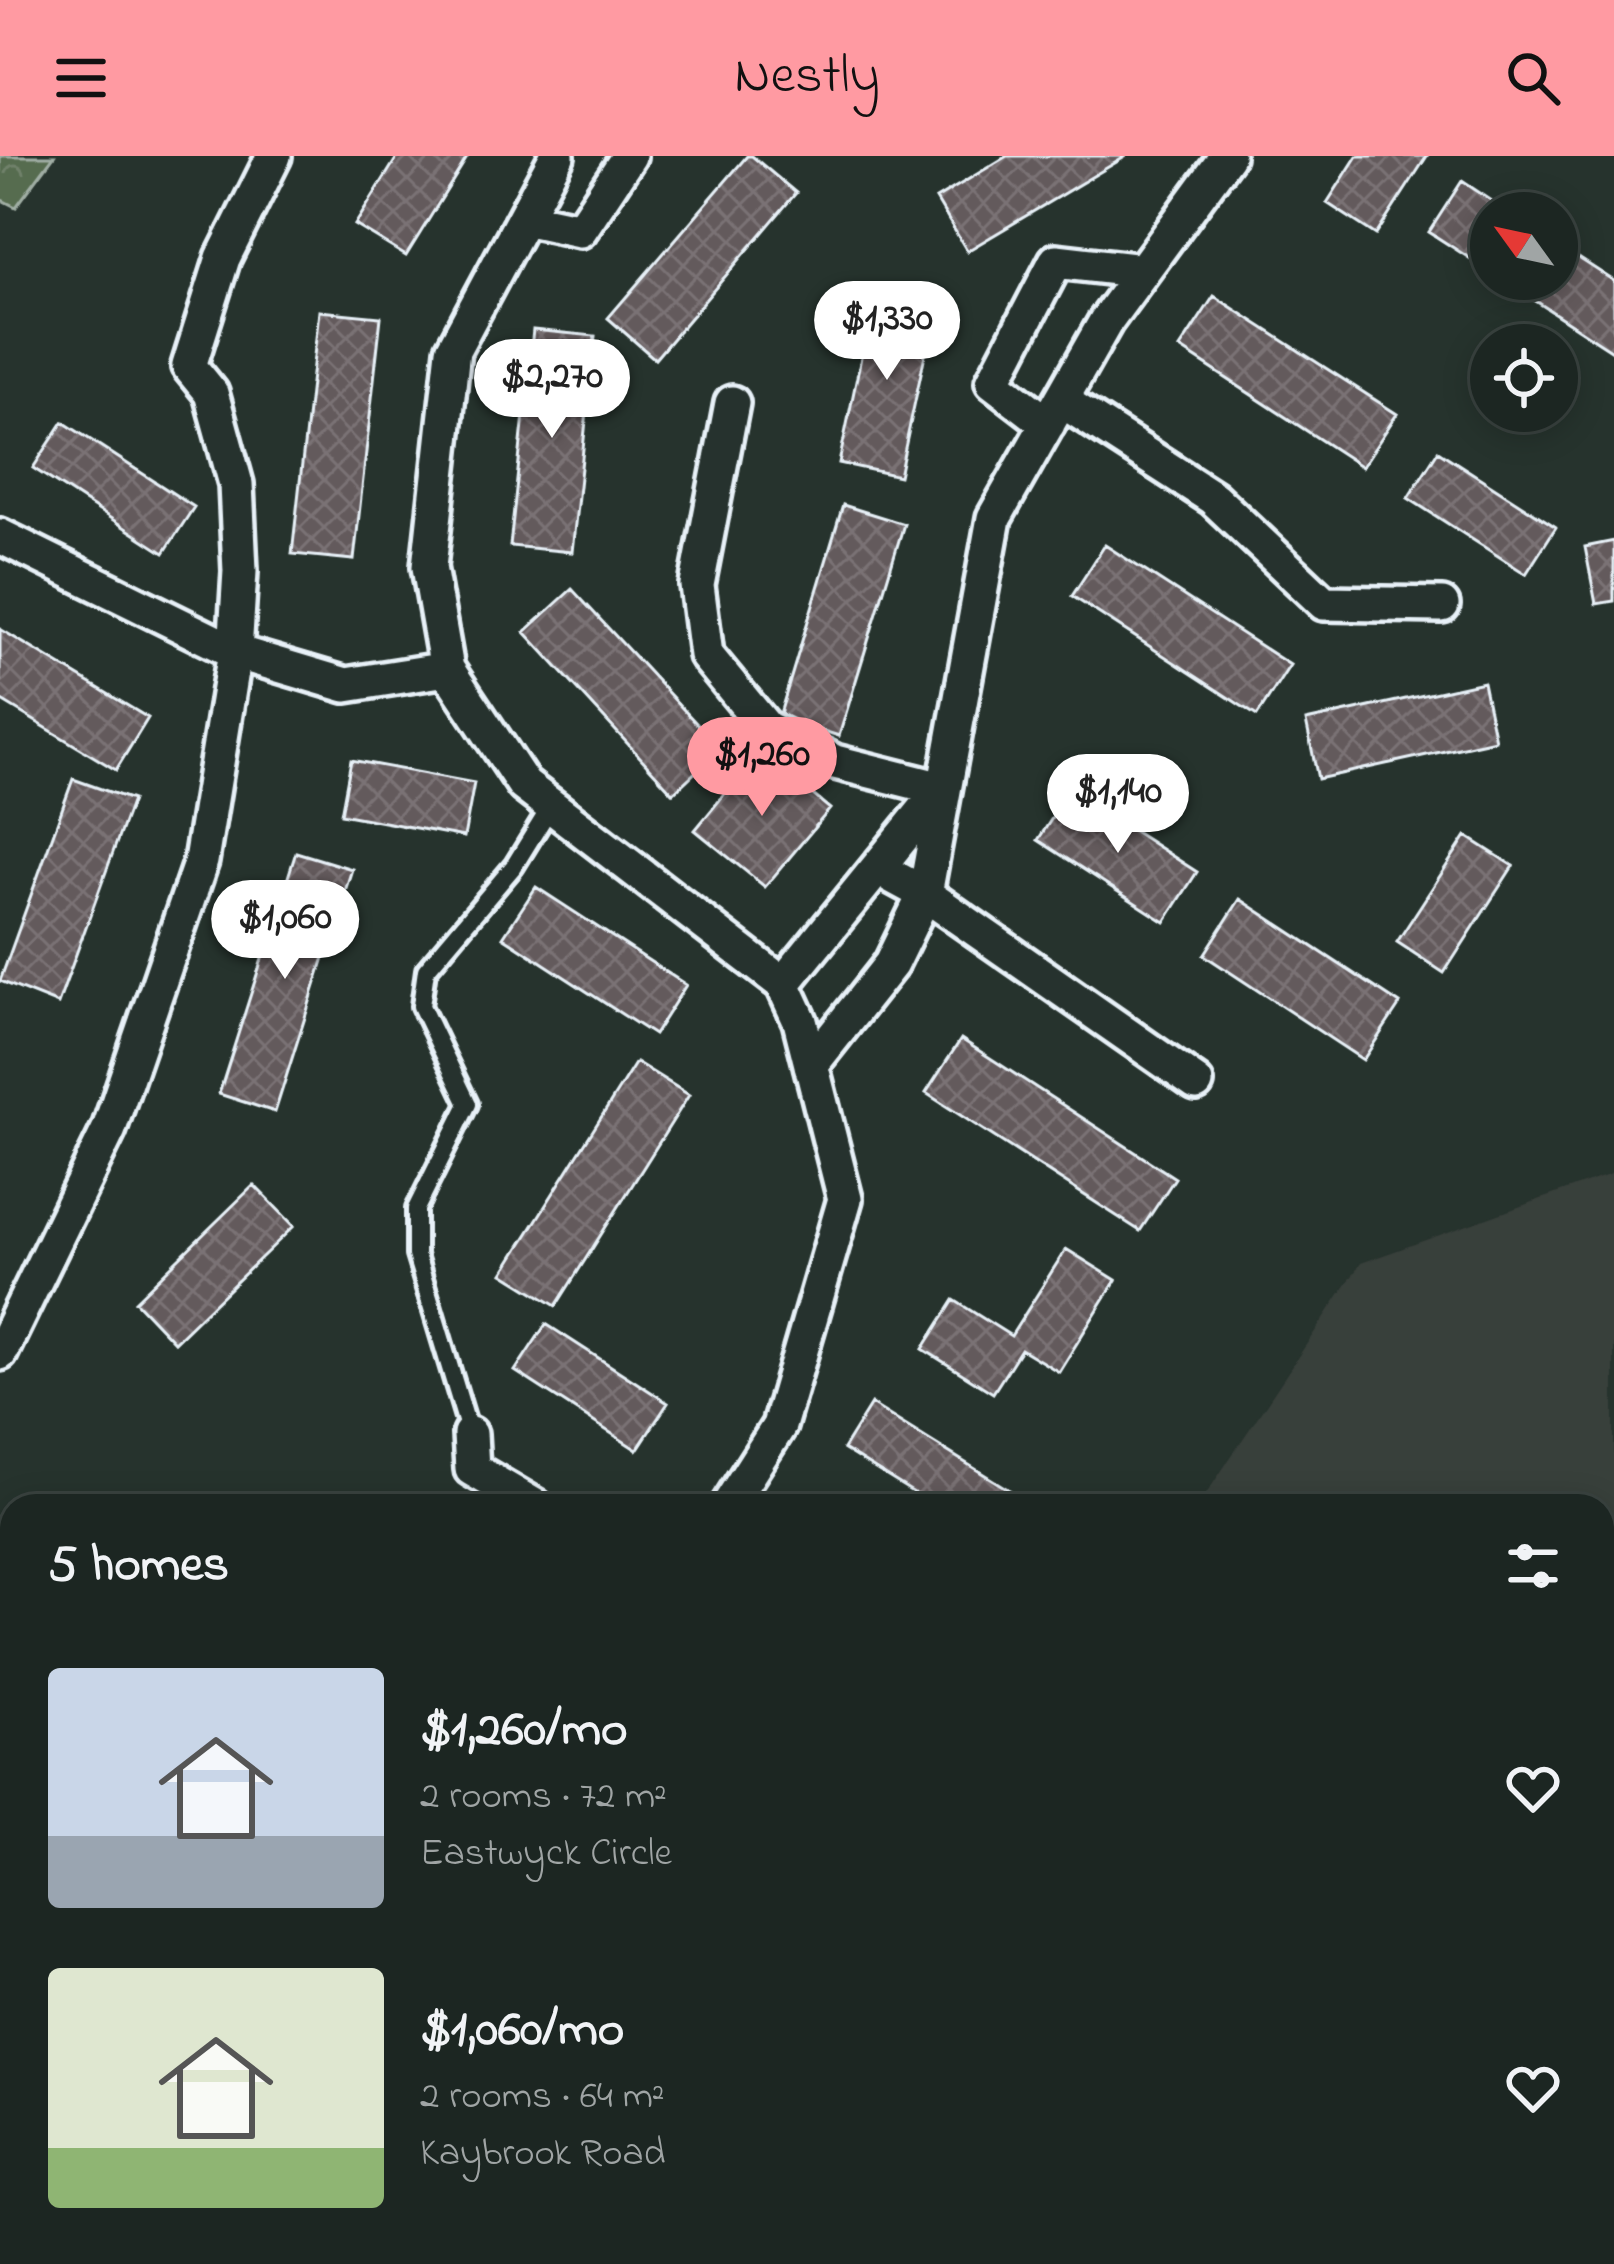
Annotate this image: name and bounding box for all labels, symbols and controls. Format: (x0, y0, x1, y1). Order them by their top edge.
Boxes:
text: Nestly (734, 39, 880, 117)
icon: menu (48, 45, 114, 111)
icon: search (1500, 45, 1566, 111)
north arrow (1470, 192, 1578, 300)
map controls (1470, 192, 1578, 432)
pin: $1,330 (789, 281, 985, 383)
text: $1,330 (841, 291, 933, 348)
button: locate (1470, 324, 1578, 432)
pin: $2,270 (454, 339, 650, 441)
text: $2,270 (501, 349, 603, 406)
pin: $1,260 (664, 717, 860, 819)
text: $1,260 (714, 727, 810, 784)
pin: $1,140 (1020, 754, 1216, 856)
text: $1,140 (1074, 764, 1162, 821)
pin: $1,060 (187, 880, 383, 982)
text: $1,060 (238, 890, 332, 947)
text: 5 homes (48, 1529, 229, 1604)
icon: filters (1500, 1533, 1566, 1599)
text: $1,260/mo (420, 1694, 628, 1769)
icon: home (144, 1716, 288, 1860)
icon: heart (1500, 1755, 1566, 1821)
text: 2 rooms · 72 m² (420, 1769, 667, 1826)
text: Eastwyck Circle (420, 1826, 672, 1883)
text: $1,060/mo (420, 1994, 624, 2069)
icon: home (144, 2016, 288, 2160)
icon: heart (1500, 2055, 1566, 2121)
text: 2 rooms · 64 m² (420, 2069, 665, 2126)
text: Kaybrook Road (420, 2126, 665, 2183)

